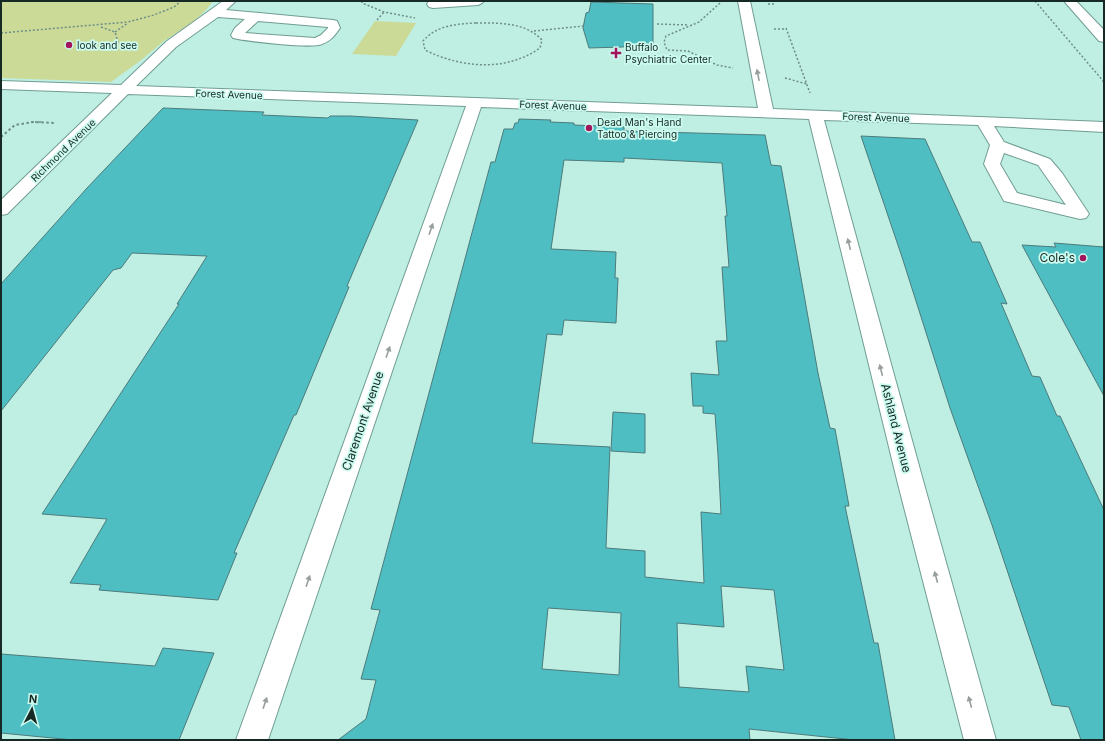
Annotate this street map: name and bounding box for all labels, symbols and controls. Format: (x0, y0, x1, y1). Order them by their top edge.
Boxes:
place label: look and see (77, 39, 137, 51)
marker: look and see (64, 40, 74, 50)
place label: Buffalo Psychiatric Center (625, 41, 712, 65)
marker: Buffalo Psychiatric Center (610, 47, 622, 59)
one-way arrow (755, 68, 761, 81)
street label: Forest Avenue (195, 87, 263, 101)
street label: Forest Avenue (519, 98, 587, 112)
street label: Forest Avenue (842, 110, 910, 124)
street label: Richmond Avenue (28, 116, 98, 184)
place label: Dead Man's Hand Tattoo & Piercing (597, 116, 681, 140)
marker: Dead Man's Hand Tattoo & Piercing (584, 123, 594, 133)
one-way arrow (428, 223, 434, 235)
one-way arrow (845, 238, 851, 250)
place label: Cole's (1039, 250, 1075, 265)
marker: Cole's (1078, 253, 1088, 263)
one-way arrow (385, 346, 391, 358)
one-way arrow (878, 364, 884, 376)
street label: Claremont Avenue (339, 369, 387, 472)
street label: Ashland Avenue (878, 382, 915, 474)
one-way arrow (933, 571, 939, 583)
one-way arrow (305, 574, 311, 586)
north arrow (12, 689, 52, 729)
text: N (28, 692, 38, 706)
one-way arrow (967, 696, 973, 708)
one-way arrow (262, 697, 268, 709)

